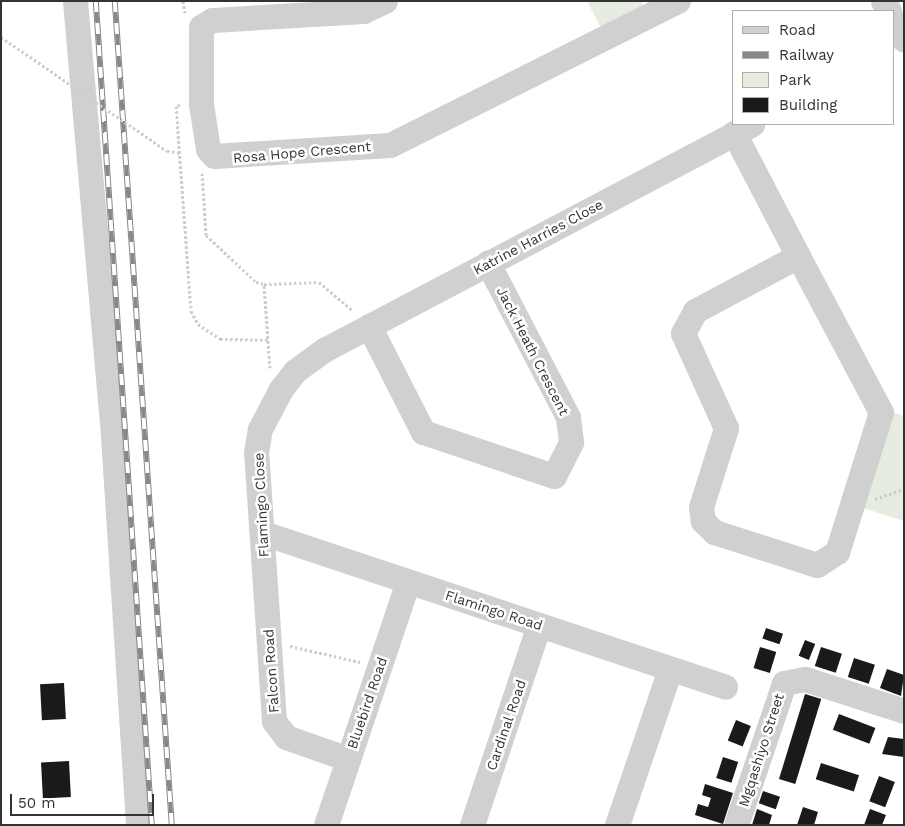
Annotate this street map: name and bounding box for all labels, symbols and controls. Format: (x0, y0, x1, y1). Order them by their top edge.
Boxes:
legend (732, 10, 895, 125)
text: Road (779, 21, 816, 39)
text: Railway (779, 46, 834, 64)
text: Park (779, 71, 811, 89)
text: Building (779, 96, 837, 114)
street label: Rosa Hope Crescent (232, 138, 372, 166)
street label: Katrine Harries Close (470, 196, 606, 278)
street label: Jack Heath Crescent (493, 284, 573, 418)
street label: Flamingo Close (250, 452, 272, 558)
street label: Flamingo Road (443, 586, 545, 634)
street label: Falcon Road (260, 629, 282, 713)
street label: Bluebird Road (343, 655, 391, 751)
street label: Cardinal Road (483, 677, 529, 773)
street label: Mgqashiyo Street (735, 691, 787, 809)
scale bar (12, 784, 156, 816)
text: 50 m (18, 794, 55, 812)

